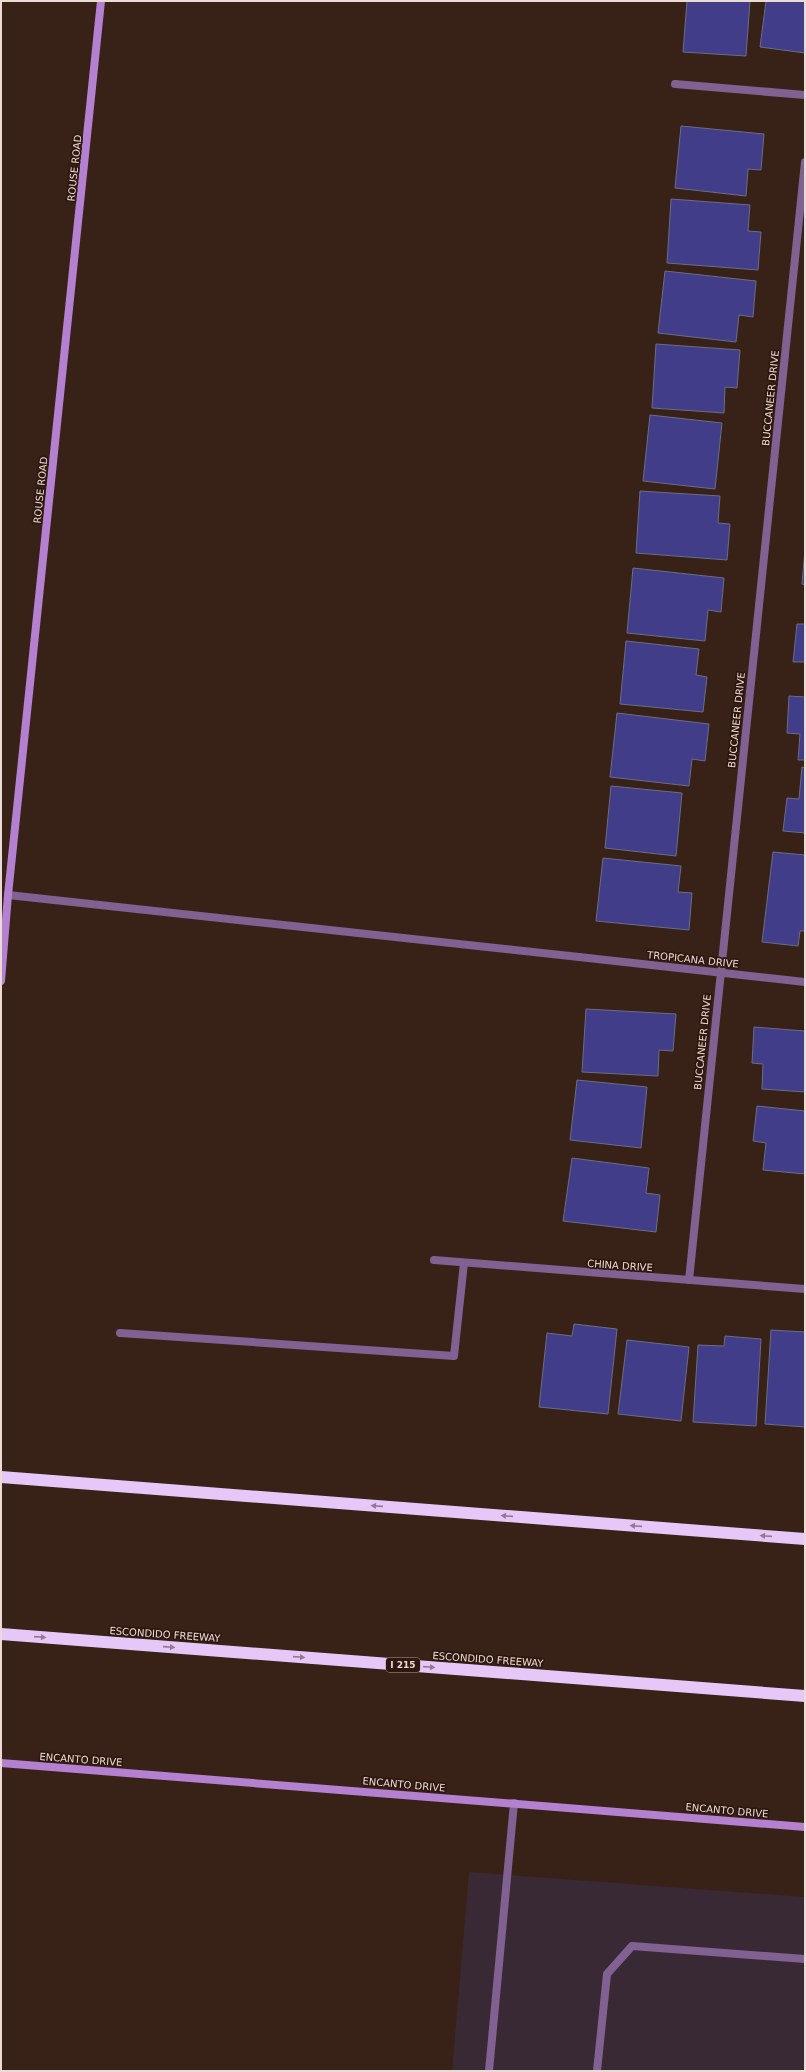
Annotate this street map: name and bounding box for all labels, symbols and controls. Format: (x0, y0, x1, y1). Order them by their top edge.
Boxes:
street label: ROUSE ROAD (66, 134, 84, 202)
street label: BUCCANEER DRIVE (760, 350, 781, 446)
street label: ROUSE ROAD (32, 456, 50, 524)
street label: BUCCANEER DRIVE (726, 672, 747, 768)
street label: TROPICANA DRIVE (646, 949, 739, 970)
street label: BUCCANEER DRIVE (692, 994, 713, 1090)
street label: CHINA DRIVE (587, 1258, 653, 1273)
one-way arrow (371, 1503, 383, 1510)
one-way arrow (501, 1513, 513, 1520)
one-way arrow (630, 1523, 643, 1530)
one-way arrow (760, 1533, 772, 1540)
street label: ESCONDIDO FREEWAY (109, 1625, 222, 1644)
one-way arrow (34, 1633, 46, 1640)
one-way arrow (163, 1643, 176, 1650)
street label: ESCONDIDO FREEWAY (432, 1650, 545, 1669)
one-way arrow (293, 1653, 305, 1660)
road number: I 215 (386, 1658, 420, 1672)
one-way arrow (423, 1663, 435, 1670)
street label: ENCANTO DRIVE (39, 1751, 123, 1768)
street label: ENCANTO DRIVE (362, 1775, 446, 1794)
street label: ENCANTO DRIVE (685, 1801, 769, 1820)

